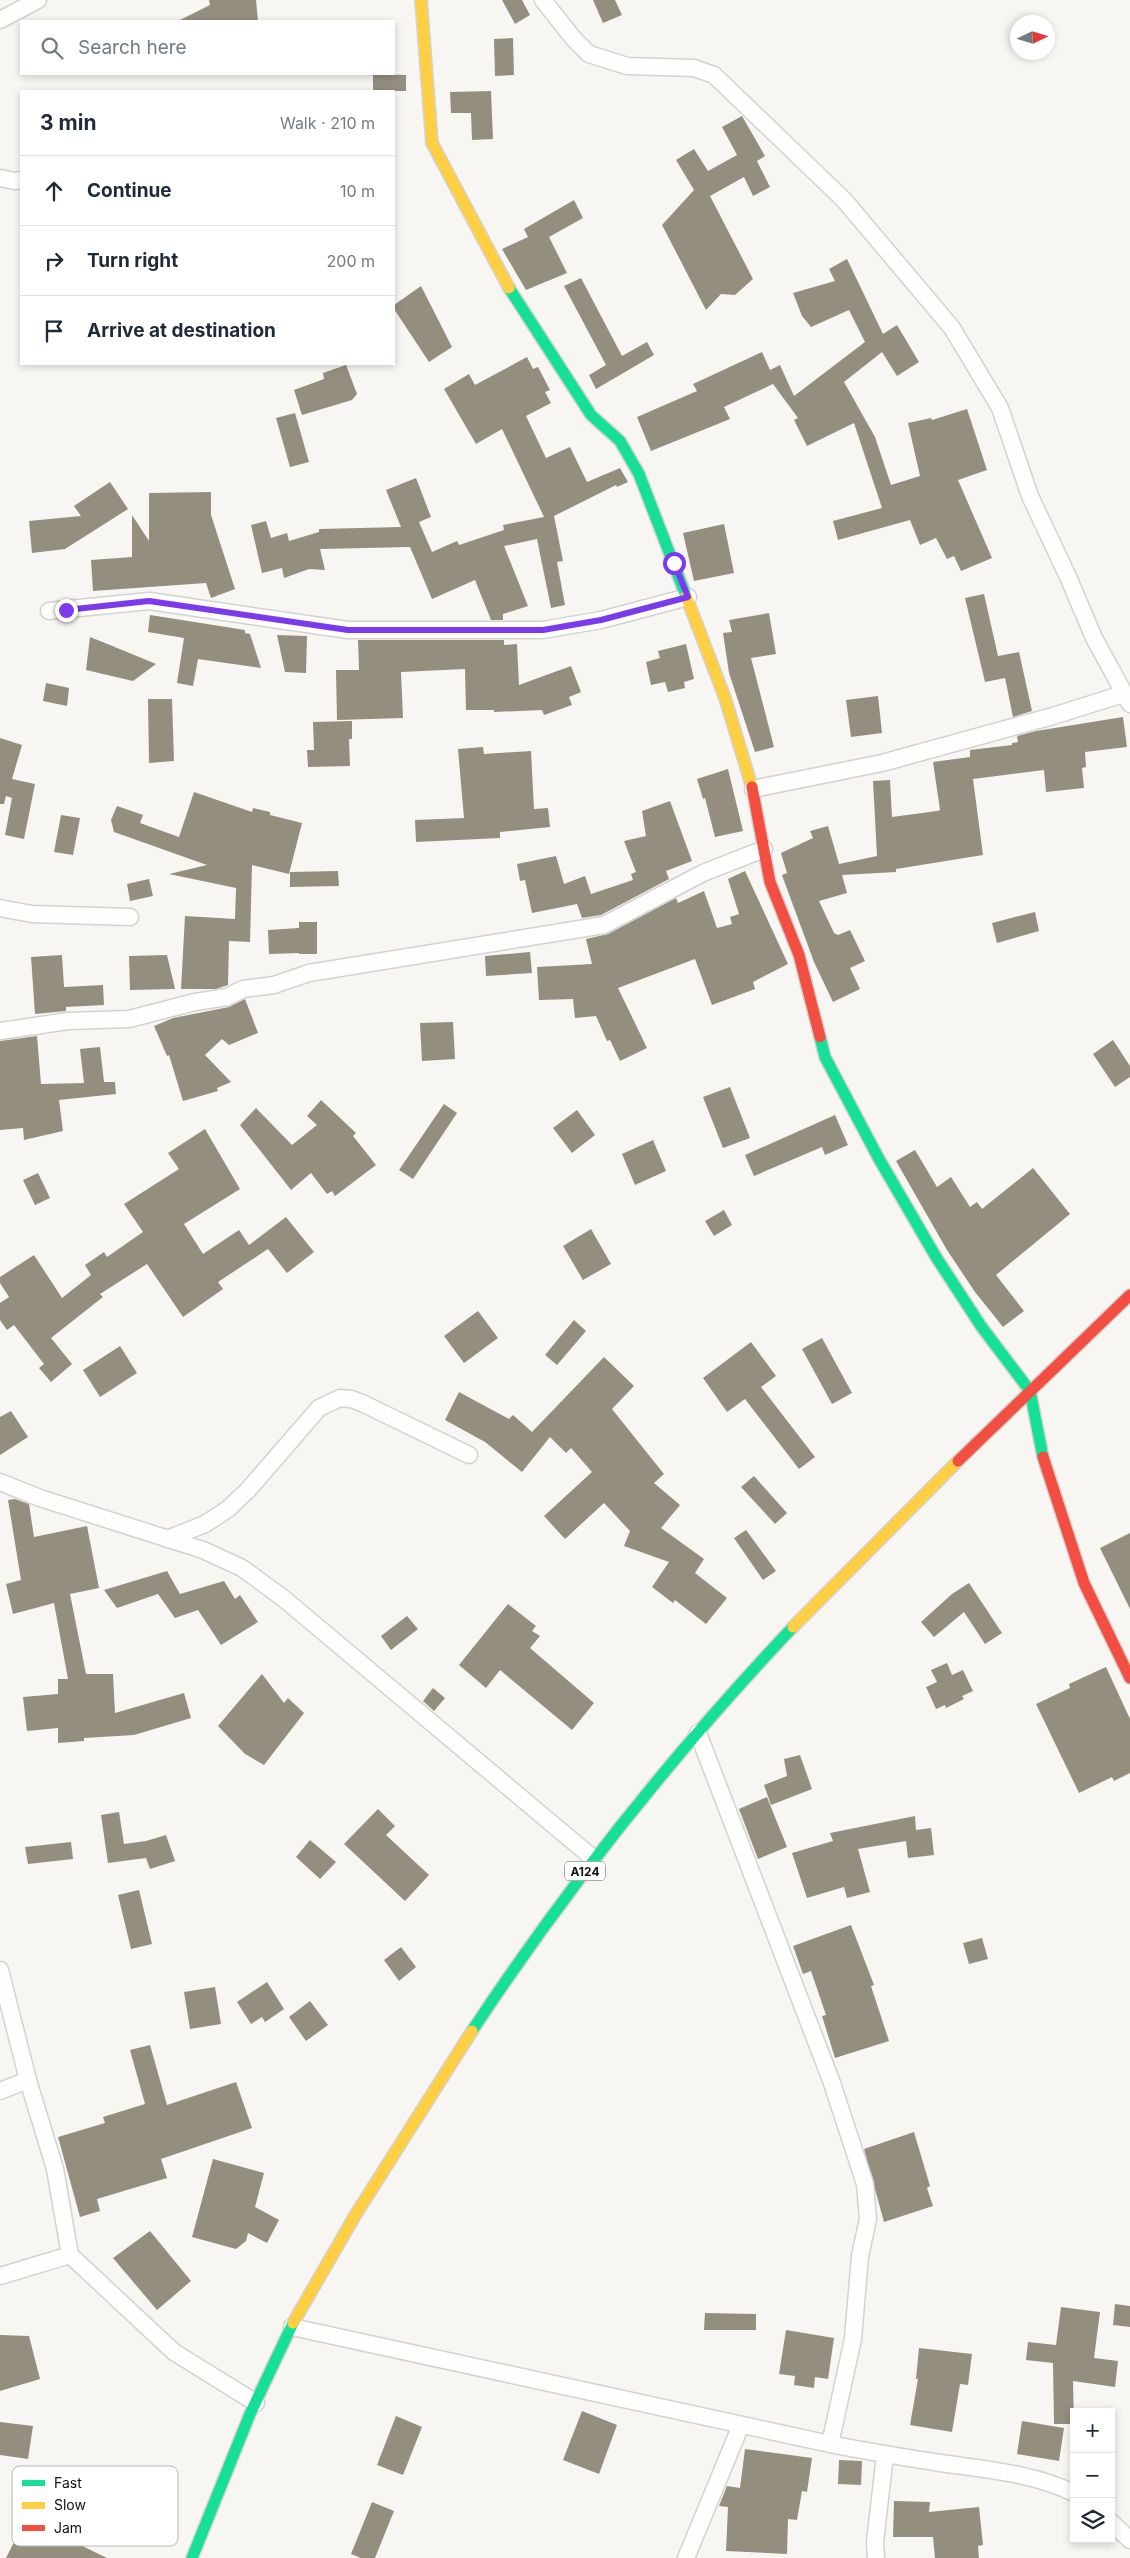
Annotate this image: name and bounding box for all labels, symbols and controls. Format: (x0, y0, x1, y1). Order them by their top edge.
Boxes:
north arrow (1010, 15, 1055, 60)
search box (20, 20, 395, 75)
icon: search (38, 34, 66, 62)
text: Search here (78, 36, 187, 59)
text: 3 min (40, 110, 96, 135)
text: Walk · 210 m (280, 113, 375, 133)
icon: ahead (40, 177, 68, 205)
text: Continue (87, 179, 172, 202)
text: 10 m (340, 181, 375, 201)
icon: right (40, 247, 68, 275)
text: Turn right (87, 249, 178, 272)
text: 200 m (327, 251, 375, 271)
icon: arrive (40, 317, 68, 345)
text: Arrive at destination (87, 319, 276, 342)
route start (663, 552, 686, 575)
route end (55, 599, 78, 622)
road number: A124 (565, 1862, 605, 1880)
map controls (1070, 2408, 1115, 2543)
button: + (1070, 2408, 1115, 2453)
button: − (1070, 2453, 1115, 2498)
legend (12, 2466, 178, 2546)
text: Fast (54, 2474, 82, 2491)
text: Slow (54, 2496, 86, 2513)
button: layers (1070, 2498, 1115, 2543)
text: Jam (54, 2519, 82, 2536)

